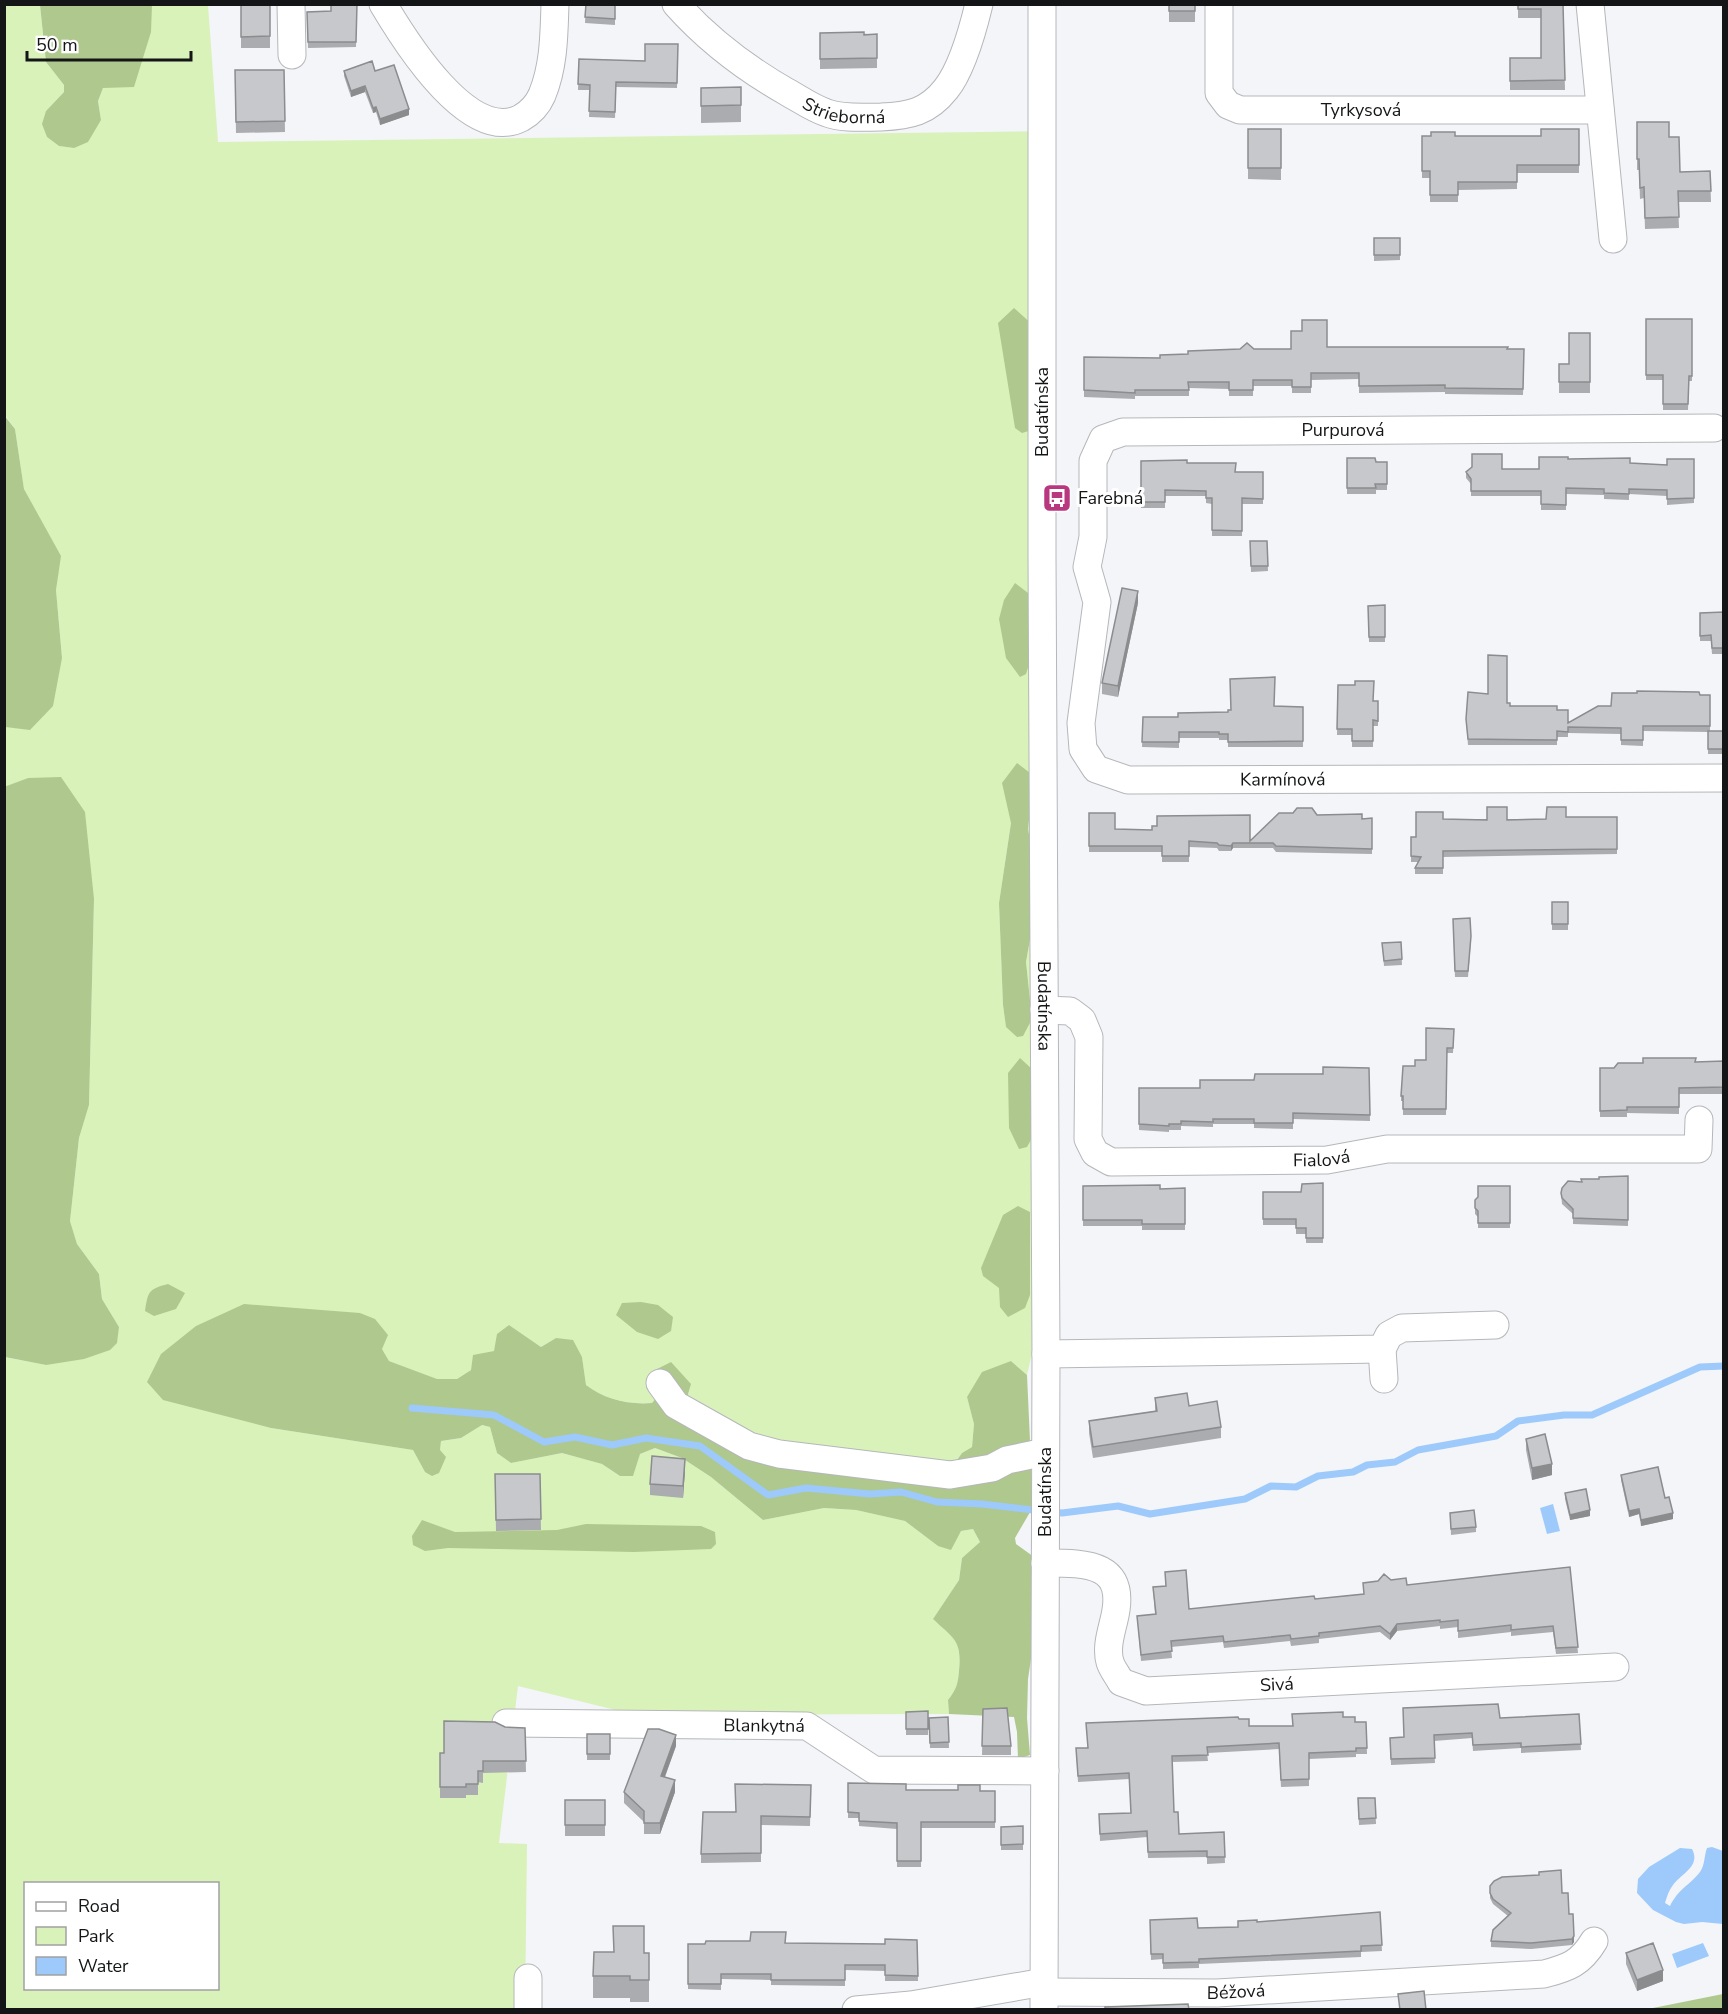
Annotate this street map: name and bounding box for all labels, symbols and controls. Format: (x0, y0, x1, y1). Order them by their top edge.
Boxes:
scale bar (27, 24, 190, 62)
text: 50 m (36, 33, 78, 57)
street label: Strieborná (798, 91, 885, 129)
street label: Tyrkysová (1321, 98, 1401, 122)
street label: Budatínska (1030, 367, 1054, 457)
street label: Purpurová (1301, 418, 1385, 442)
bus stop icon: Farebná (1041, 482, 1073, 514)
place label: Farebná (1078, 486, 1143, 510)
street label: Karmínová (1240, 767, 1326, 792)
street label: Budatínska (1032, 961, 1056, 1051)
street label: Fialová (1293, 1144, 1352, 1172)
street label: Budatínska (1033, 1447, 1057, 1537)
street label: Sivá (1259, 1671, 1294, 1697)
street label: Blankytná (723, 1713, 805, 1738)
legend (24, 1882, 219, 1990)
text: Road (78, 1894, 120, 1918)
text: Park (78, 1924, 115, 1948)
text: Water (78, 1954, 129, 1978)
street label: Béžová (1207, 1978, 1266, 2005)

